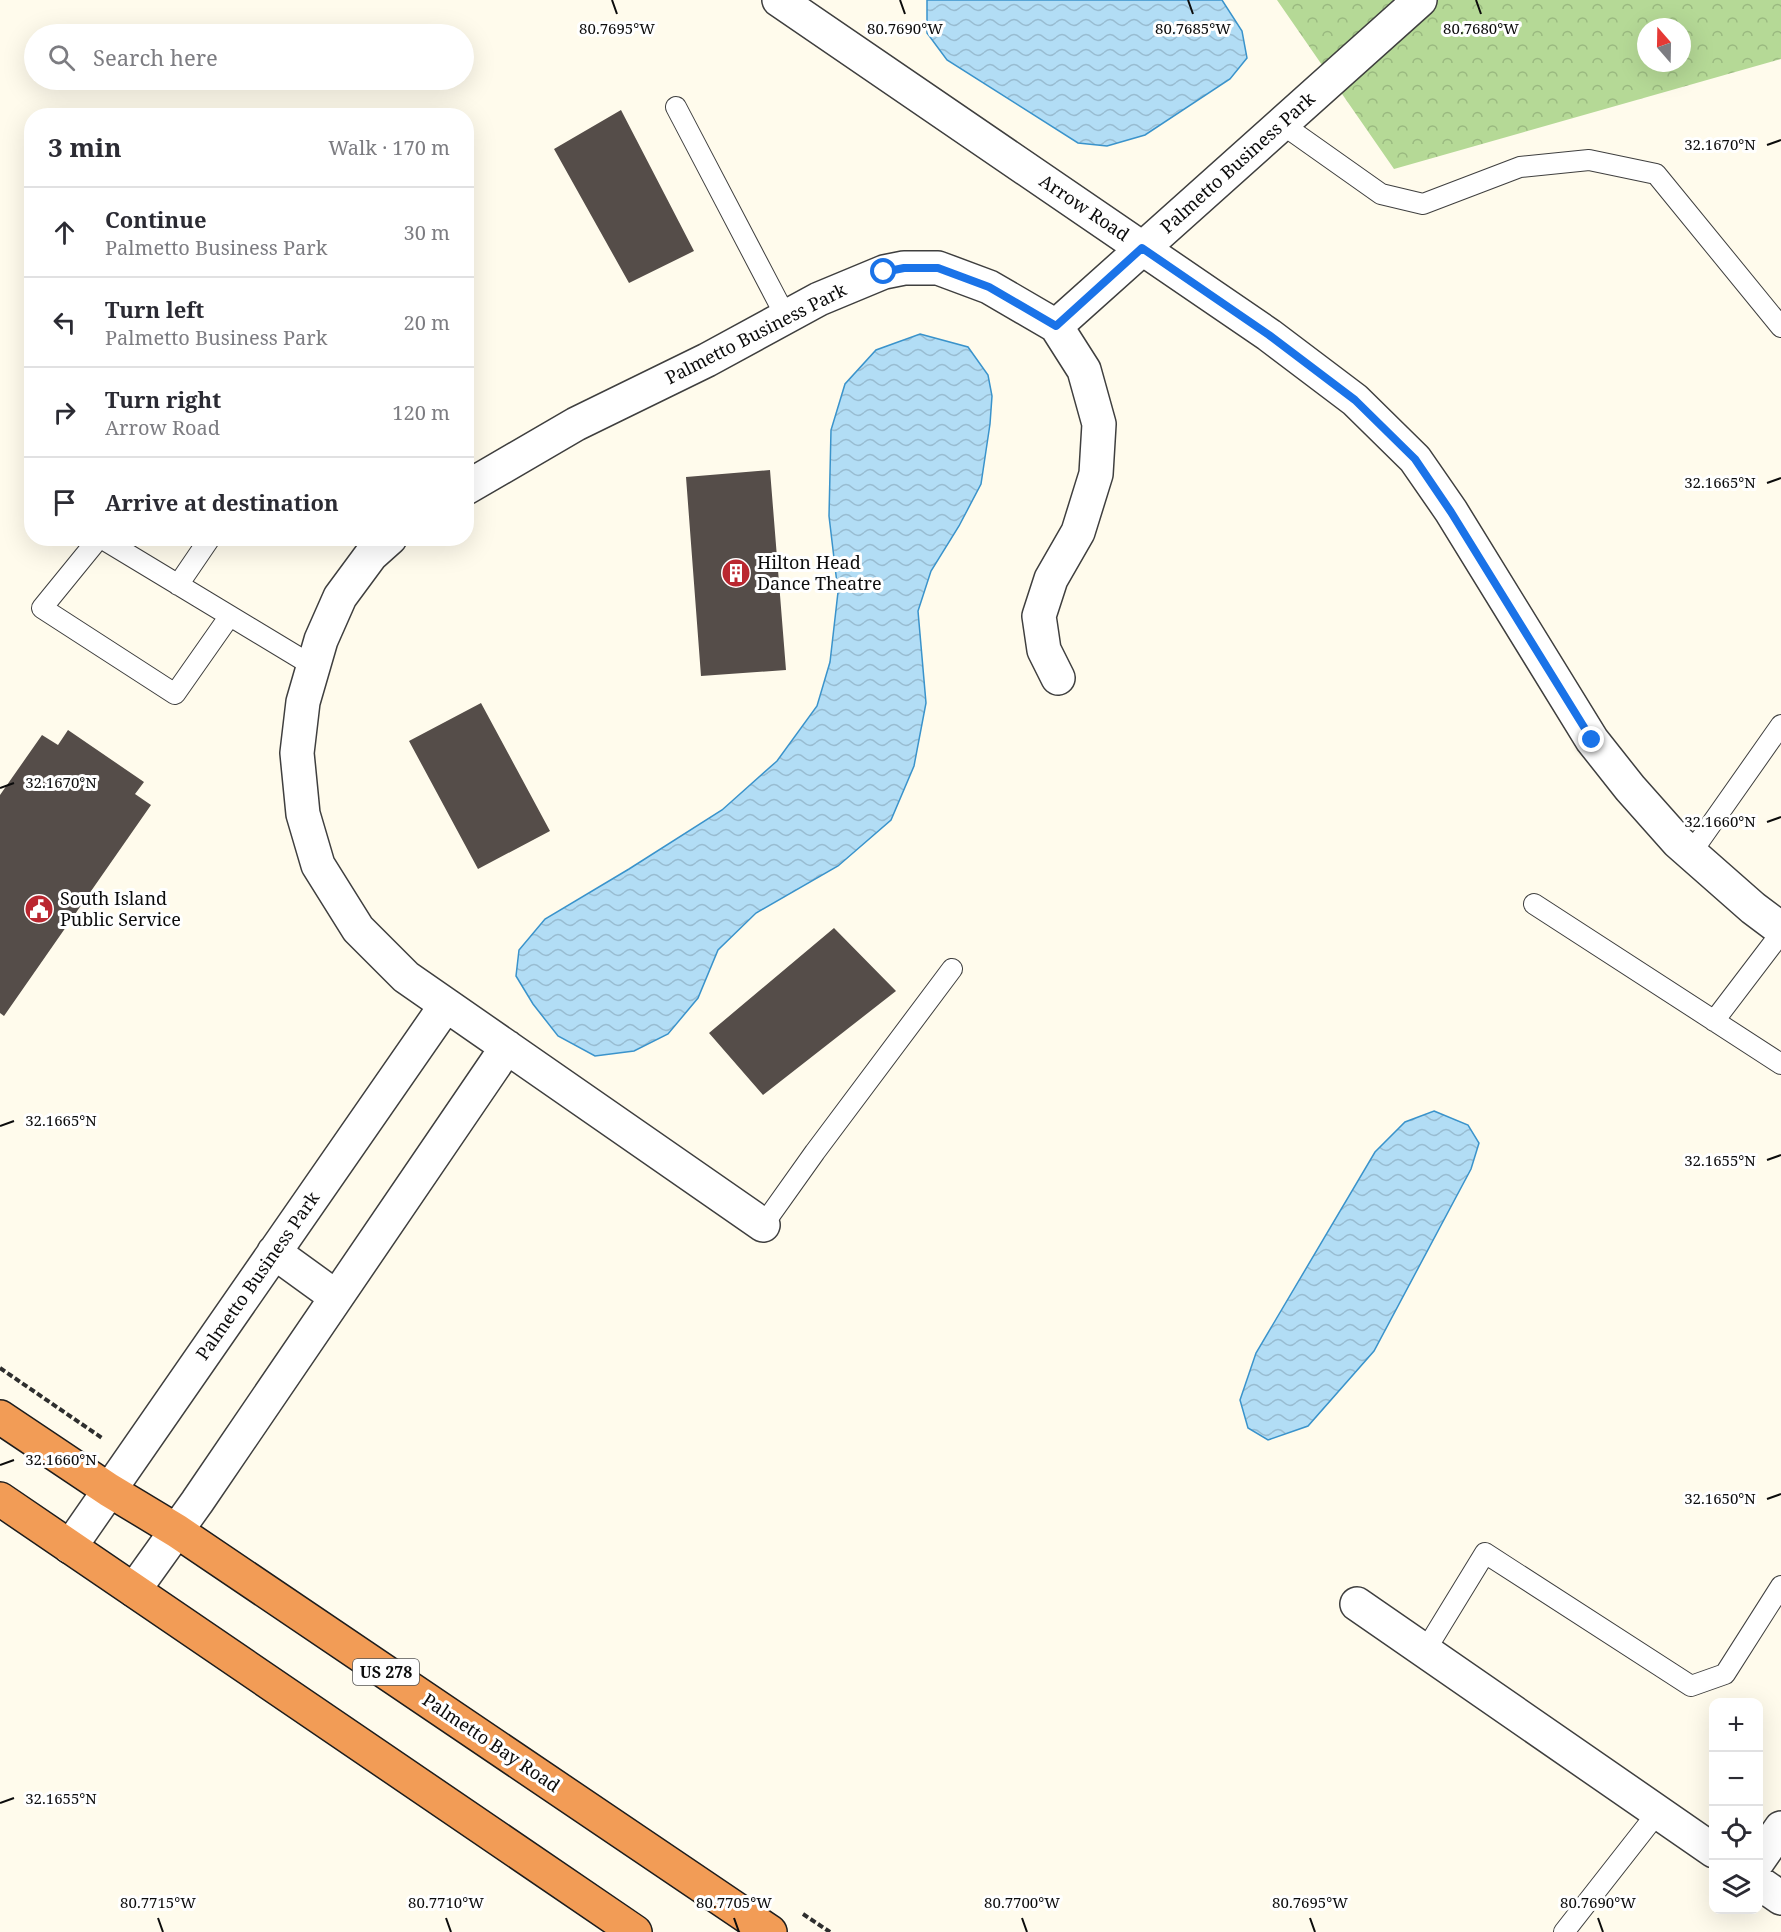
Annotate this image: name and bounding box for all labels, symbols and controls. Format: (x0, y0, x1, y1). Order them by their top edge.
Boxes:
text: 80.7695°W (579, 18, 655, 38)
text: 80.7690°W (867, 18, 943, 38)
text: 80.7685°W (1155, 18, 1231, 38)
text: 80.7680°W (1443, 18, 1519, 38)
north arrow (1637, 18, 1691, 72)
search box (24, 24, 474, 90)
icon: search (45, 41, 78, 74)
text: Search here (93, 42, 218, 72)
street label: Palmetto Business Park (1155, 86, 1320, 238)
text: 3 min (48, 129, 122, 165)
text: Walk · 170 m (328, 134, 450, 161)
text: 32.1670°N (1684, 134, 1756, 154)
street label: Arrow Road (1035, 168, 1134, 246)
text: Continue (105, 204, 207, 234)
icon: ahead (48, 216, 81, 249)
text: 30 m (404, 219, 450, 246)
text: Palmetto Business Park (105, 234, 327, 261)
route start (870, 258, 896, 284)
street label: Palmetto Business Park (661, 277, 851, 389)
text: Turn left (105, 294, 204, 324)
icon: left (48, 306, 81, 339)
text: 20 m (404, 309, 450, 336)
text: Palmetto Business Park (105, 324, 327, 351)
text: Turn right (105, 384, 221, 414)
icon: right (48, 396, 81, 429)
text: 120 m (392, 399, 450, 426)
text: Arrow Road (105, 414, 220, 441)
text: 32.1665°N (1684, 472, 1756, 492)
icon: arrive (48, 486, 81, 519)
text: Arrive at destination (105, 487, 339, 517)
place label: Hilton Head Dance Theatre (757, 550, 882, 595)
building icon: Hilton Head Dance Theatre (720, 557, 752, 589)
route end (1578, 726, 1604, 752)
text: 32.1670°N (25, 772, 97, 792)
text: 32.1660°N (1684, 811, 1756, 831)
place label: South Island Public Service (60, 886, 181, 931)
public building icon: South Island Public Service (23, 893, 55, 925)
text: 32.1665°N (25, 1110, 97, 1130)
text: 32.1655°N (1684, 1150, 1756, 1170)
street label: Palmetto Business Park (190, 1186, 325, 1364)
text: 32.1660°N (25, 1449, 97, 1469)
text: 32.1650°N (1684, 1488, 1756, 1508)
road number: US 278 (353, 1659, 419, 1685)
street label: Palmetto Bay Road (418, 1687, 565, 1797)
map controls (1709, 1698, 1763, 1914)
button: + (1709, 1698, 1763, 1752)
button: − (1709, 1752, 1763, 1806)
text: 32.1655°N (25, 1788, 97, 1808)
button: locate (1709, 1806, 1763, 1860)
button: layers (1709, 1860, 1763, 1914)
text: 80.7715°W (120, 1892, 196, 1912)
text: 80.7710°W (408, 1892, 484, 1912)
text: 80.7705°W (696, 1892, 772, 1912)
text: 80.7700°W (984, 1892, 1060, 1912)
text: 80.7695°W (1272, 1892, 1348, 1912)
text: 80.7690°W (1560, 1892, 1636, 1912)

